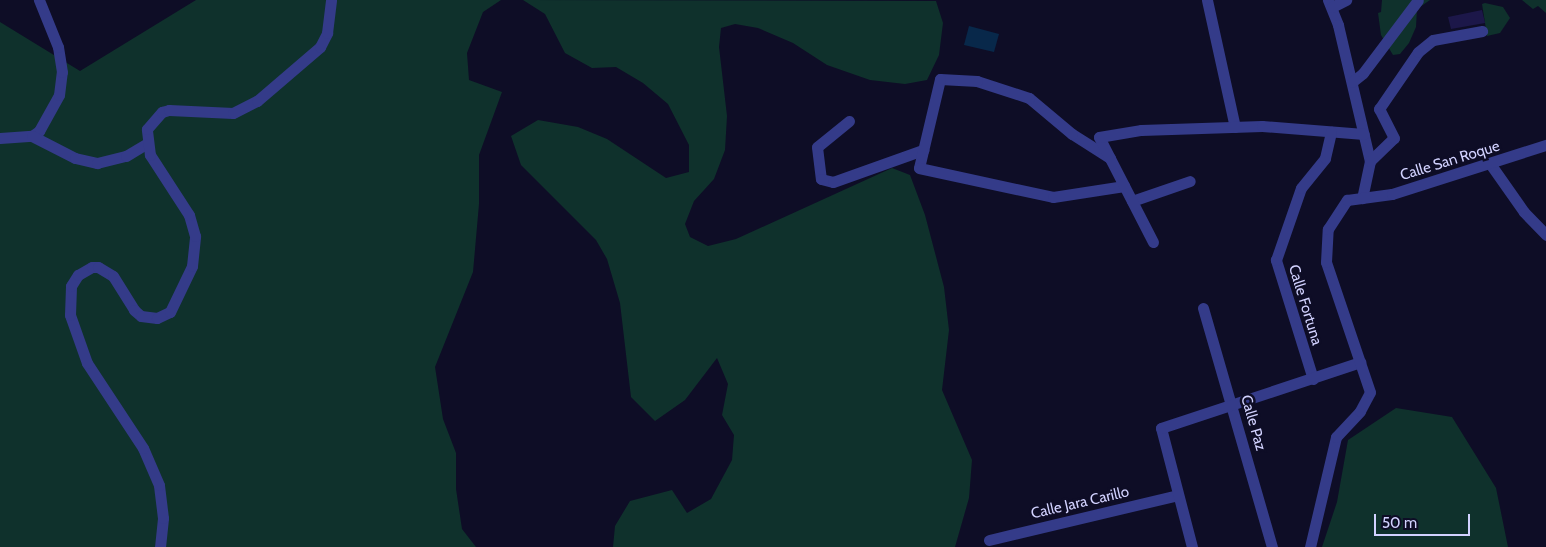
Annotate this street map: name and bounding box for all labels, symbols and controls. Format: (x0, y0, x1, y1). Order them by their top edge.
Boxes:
street label: Calle San Roque (1398, 137, 1502, 185)
street label: Calle Fortuna (1284, 263, 1326, 347)
street label: Calle Paz (1236, 393, 1270, 453)
street label: Calle Jara Carillo (1029, 483, 1131, 523)
scale bar (1376, 504, 1472, 536)
text: 50 m (1382, 514, 1417, 532)

